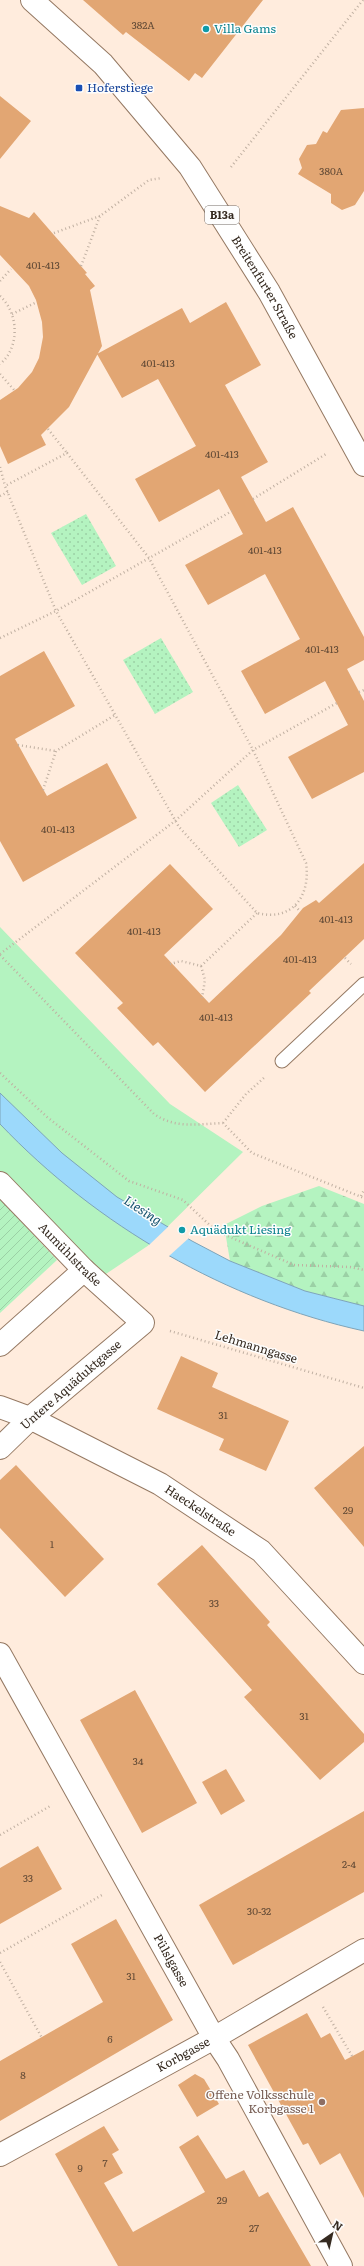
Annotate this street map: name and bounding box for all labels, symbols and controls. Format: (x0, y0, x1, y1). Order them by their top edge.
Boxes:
house number: 382A (131, 17, 155, 32)
place label: Villa Gams (214, 19, 276, 37)
marker: Villa Gams (201, 24, 211, 34)
place label: Hoferstiege (87, 78, 153, 96)
marker: Hoferstiege (74, 83, 84, 93)
house number: 380A (319, 163, 344, 178)
road number: B13a (205, 206, 239, 224)
street label: Breitenfurter Straße (228, 232, 303, 342)
house number: 401-413 (26, 257, 60, 272)
house number: 401-413 (141, 355, 175, 370)
house number: 401-413 (205, 446, 239, 461)
house number: 401-413 (248, 542, 282, 557)
house number: 401-413 (305, 641, 339, 656)
house number: 401-413 (41, 821, 75, 836)
house number: 401-413 (319, 911, 353, 926)
house number: 401-413 (127, 923, 161, 938)
house number: 401-413 (283, 951, 317, 966)
house number: 401-413 (199, 1009, 233, 1024)
water label: Liesing (121, 1190, 166, 1229)
street label: Aumühlstraße (35, 1218, 106, 1290)
place label: Aquädukt Liesing (190, 1220, 291, 1238)
marker: Aquädukt Liesing (177, 1225, 187, 1235)
street label: Lehmanngasse (213, 1325, 300, 1367)
street label: Untere Aquäduktgasse (16, 1335, 125, 1433)
house number: 31 (218, 1407, 228, 1422)
street label: Haeckelstraße (161, 1480, 240, 1540)
house number: 29 (343, 1502, 353, 1517)
house number: 1 (50, 1536, 54, 1551)
house number: 33 (209, 1595, 219, 1610)
house number: 31 (299, 1708, 309, 1723)
house number: 34 (133, 1753, 144, 1768)
house number: 2-4 (342, 1856, 357, 1871)
house number: 33 (23, 1870, 33, 1885)
house number: 30-32 (247, 1903, 271, 1918)
street label: Pülslgasse (150, 1930, 194, 1990)
house number: 31 (126, 1968, 136, 1983)
house number: 6 (107, 2031, 113, 2046)
street label: Korbgasse (153, 2032, 213, 2076)
house number: 8 (20, 2067, 26, 2082)
place label: Offene Volksschule Korbgasse 1 (206, 2085, 314, 2117)
marker: Offene Volksschule Korbgasse 1 (317, 2097, 327, 2107)
house number: 7 (102, 2155, 108, 2170)
house number: 9 (77, 2160, 83, 2175)
house number: 29 (217, 2192, 227, 2207)
north arrow (312, 2214, 352, 2254)
text: N (330, 2216, 346, 2234)
house number: 27 (249, 2220, 259, 2235)

